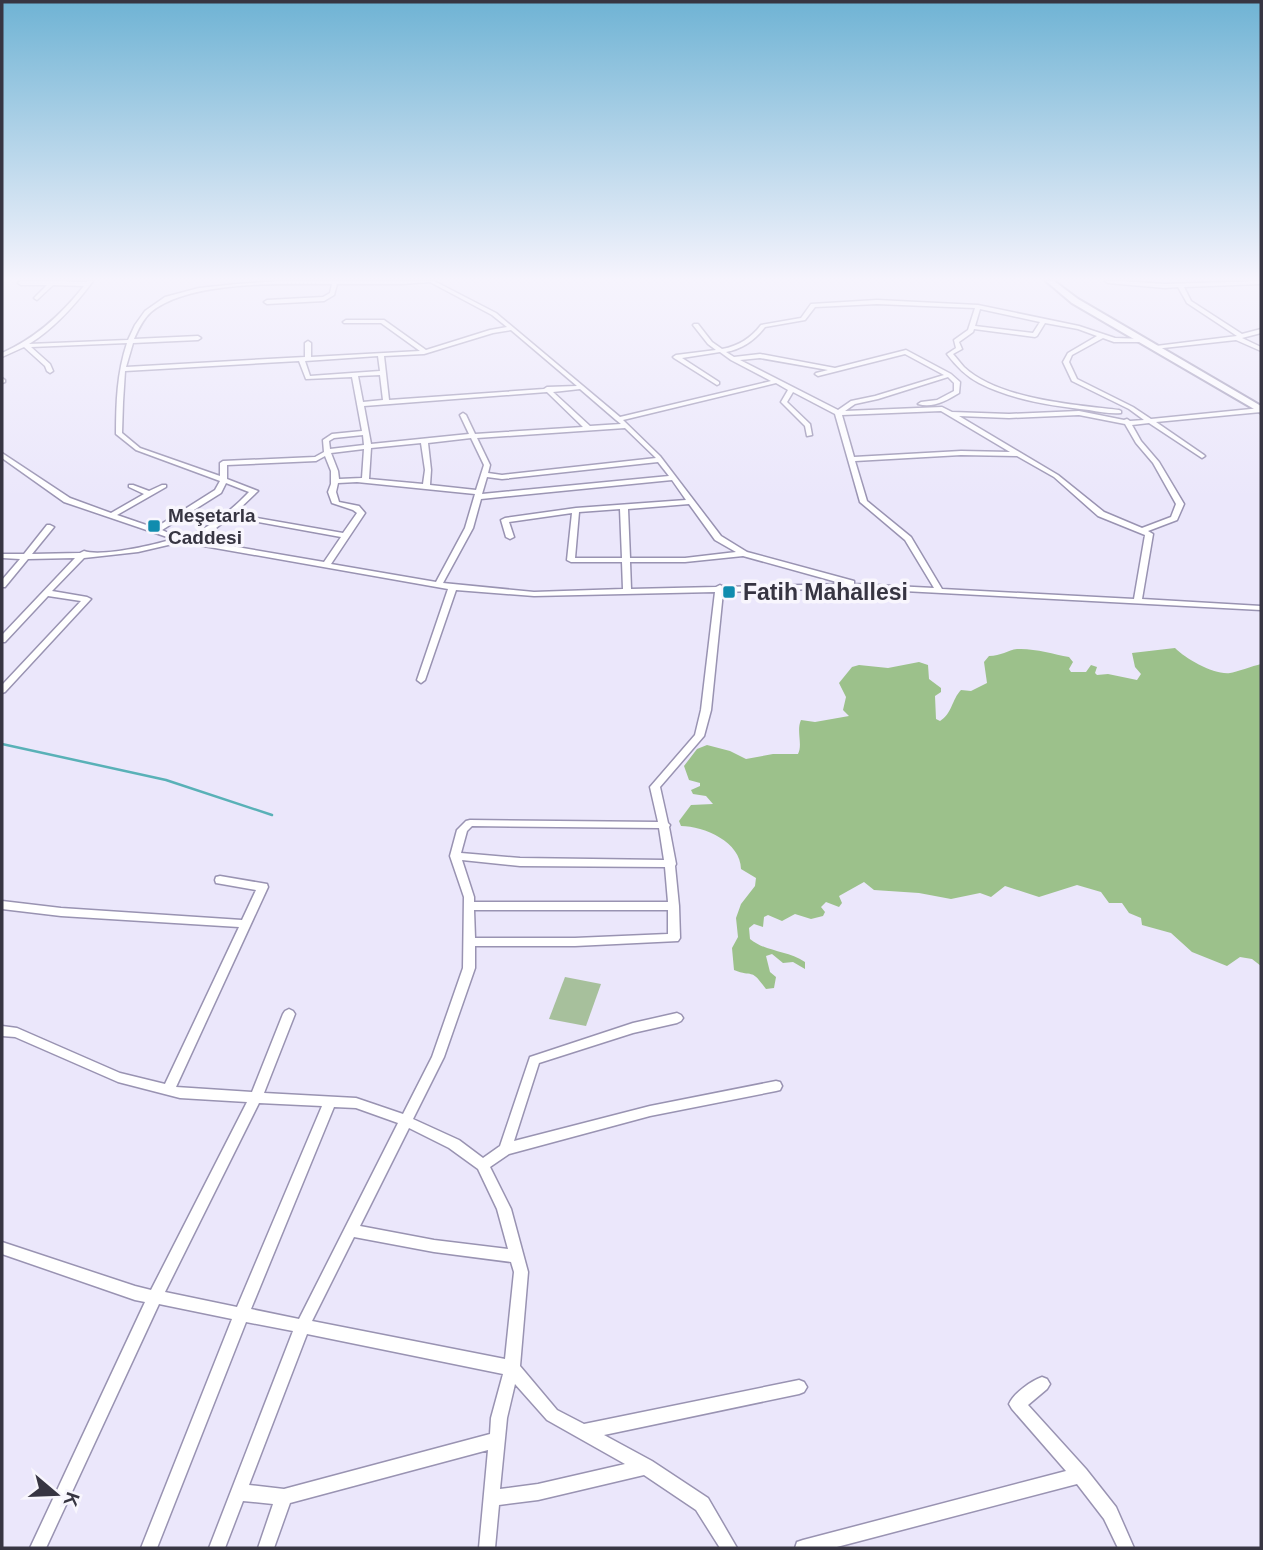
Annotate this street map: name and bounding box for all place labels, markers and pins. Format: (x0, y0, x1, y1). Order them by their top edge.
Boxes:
place label: Meşetarla Caddesi (168, 505, 256, 548)
marker: Meşetarla Caddesi (146, 518, 162, 534)
place label: Fatih Mahallesi (743, 579, 908, 605)
marker: Fatih Mahallesi (721, 584, 737, 600)

